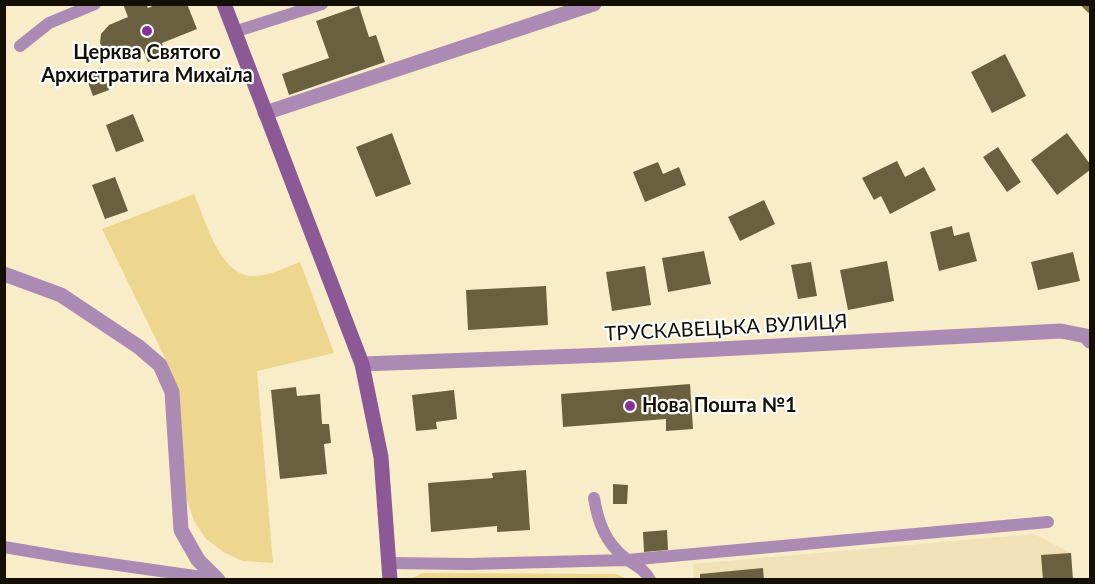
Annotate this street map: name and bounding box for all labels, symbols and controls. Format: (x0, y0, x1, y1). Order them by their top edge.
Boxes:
marker: Церква Святого Архистратига Михаїла (140, 24, 154, 38)
place label: Церква Святого Архистратига Михаїла (41, 41, 253, 88)
street label: ТРУСКАВЕЦЬКА ВУЛИЦЯ (604, 310, 848, 346)
place label: Нова Пошта №1 (642, 394, 797, 418)
marker: Нова Пошта №1 (623, 399, 637, 413)

